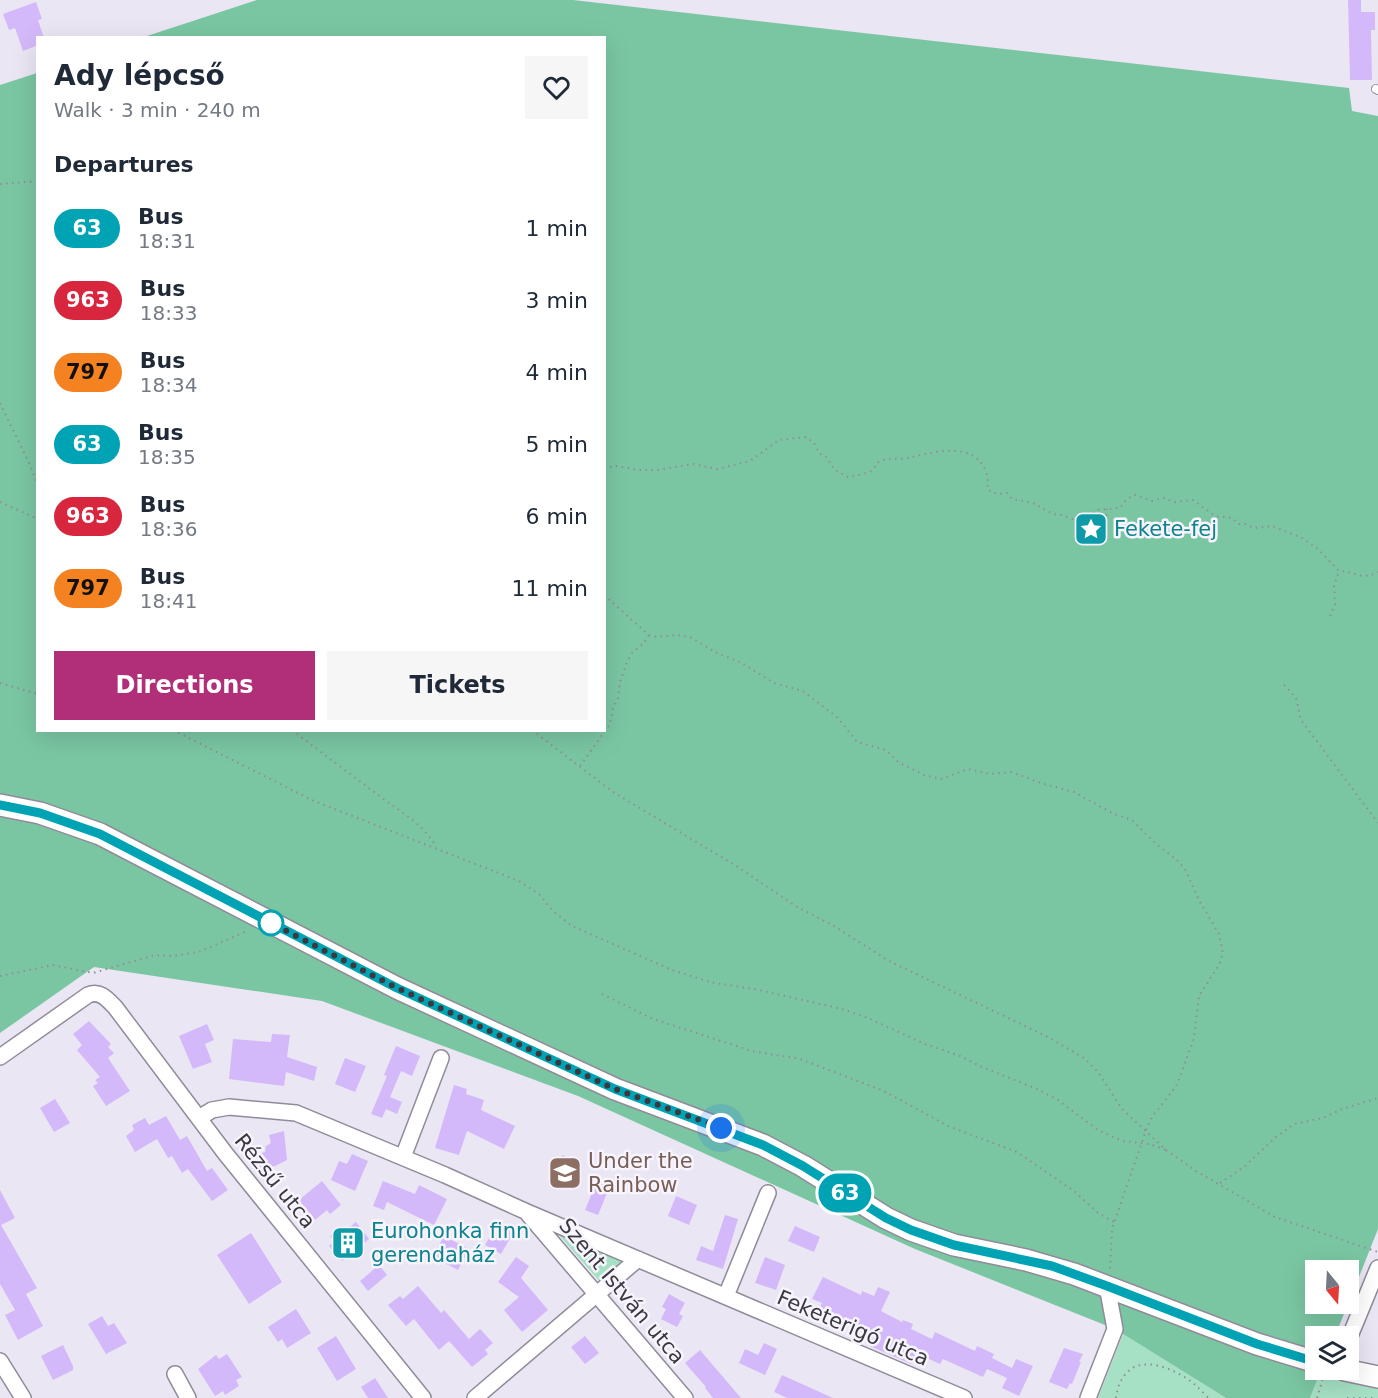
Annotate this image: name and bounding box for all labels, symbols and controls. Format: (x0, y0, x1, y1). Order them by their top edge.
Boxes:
button: heart (525, 56, 588, 119)
text: Ady lépcső (54, 59, 225, 92)
text: Walk · 3 min · 240 m (54, 98, 261, 122)
text: Departures (54, 152, 194, 177)
text: Bus (138, 204, 184, 229)
text: 63 (72, 216, 102, 240)
text: 1 min (526, 216, 588, 241)
text: 18:31 (138, 229, 196, 253)
text: Bus (140, 276, 185, 301)
text: 963 (66, 288, 110, 312)
text: 3 min (526, 288, 588, 313)
text: 18:33 (140, 301, 197, 325)
text: Bus (140, 348, 185, 373)
text: 797 (66, 360, 110, 384)
text: 4 min (526, 360, 588, 385)
text: 18:34 (140, 373, 197, 397)
text: Bus (138, 420, 184, 445)
text: 63 (72, 432, 102, 456)
text: 5 min (526, 432, 588, 457)
text: 18:35 (138, 445, 196, 469)
text: Bus (140, 492, 185, 517)
text: 963 (66, 504, 110, 528)
text: 6 min (526, 504, 588, 529)
place icon: Fekete-fej (1073, 511, 1109, 547)
text: 18:36 (140, 517, 197, 541)
place label: Fekete-fej (1114, 517, 1217, 541)
text: Bus (140, 564, 185, 589)
text: 797 (66, 576, 110, 600)
text: 11 min (512, 576, 588, 601)
text: 18:41 (140, 589, 197, 613)
button: Directions (54, 651, 315, 720)
button: Tickets (327, 651, 588, 720)
unlabelled marker (258, 910, 284, 936)
your location (706, 1113, 736, 1143)
street label: Rézsű utca (230, 1129, 320, 1233)
place label: Under the Rainbow (588, 1149, 693, 1197)
school or university icon: Under the Rainbow (547, 1155, 583, 1191)
line badge: 63 (818, 1174, 872, 1212)
text: 63 (830, 1181, 860, 1205)
street label: Szent István utca (554, 1214, 690, 1368)
place label: Eurohonka finn gerendaház (371, 1219, 529, 1267)
building icon: Eurohonka finn gerendaház (330, 1225, 366, 1261)
north arrow (1305, 1260, 1359, 1314)
map controls (1305, 1260, 1359, 1380)
street label: Feketerigó utca (773, 1285, 933, 1371)
button: layers (1305, 1326, 1359, 1380)

